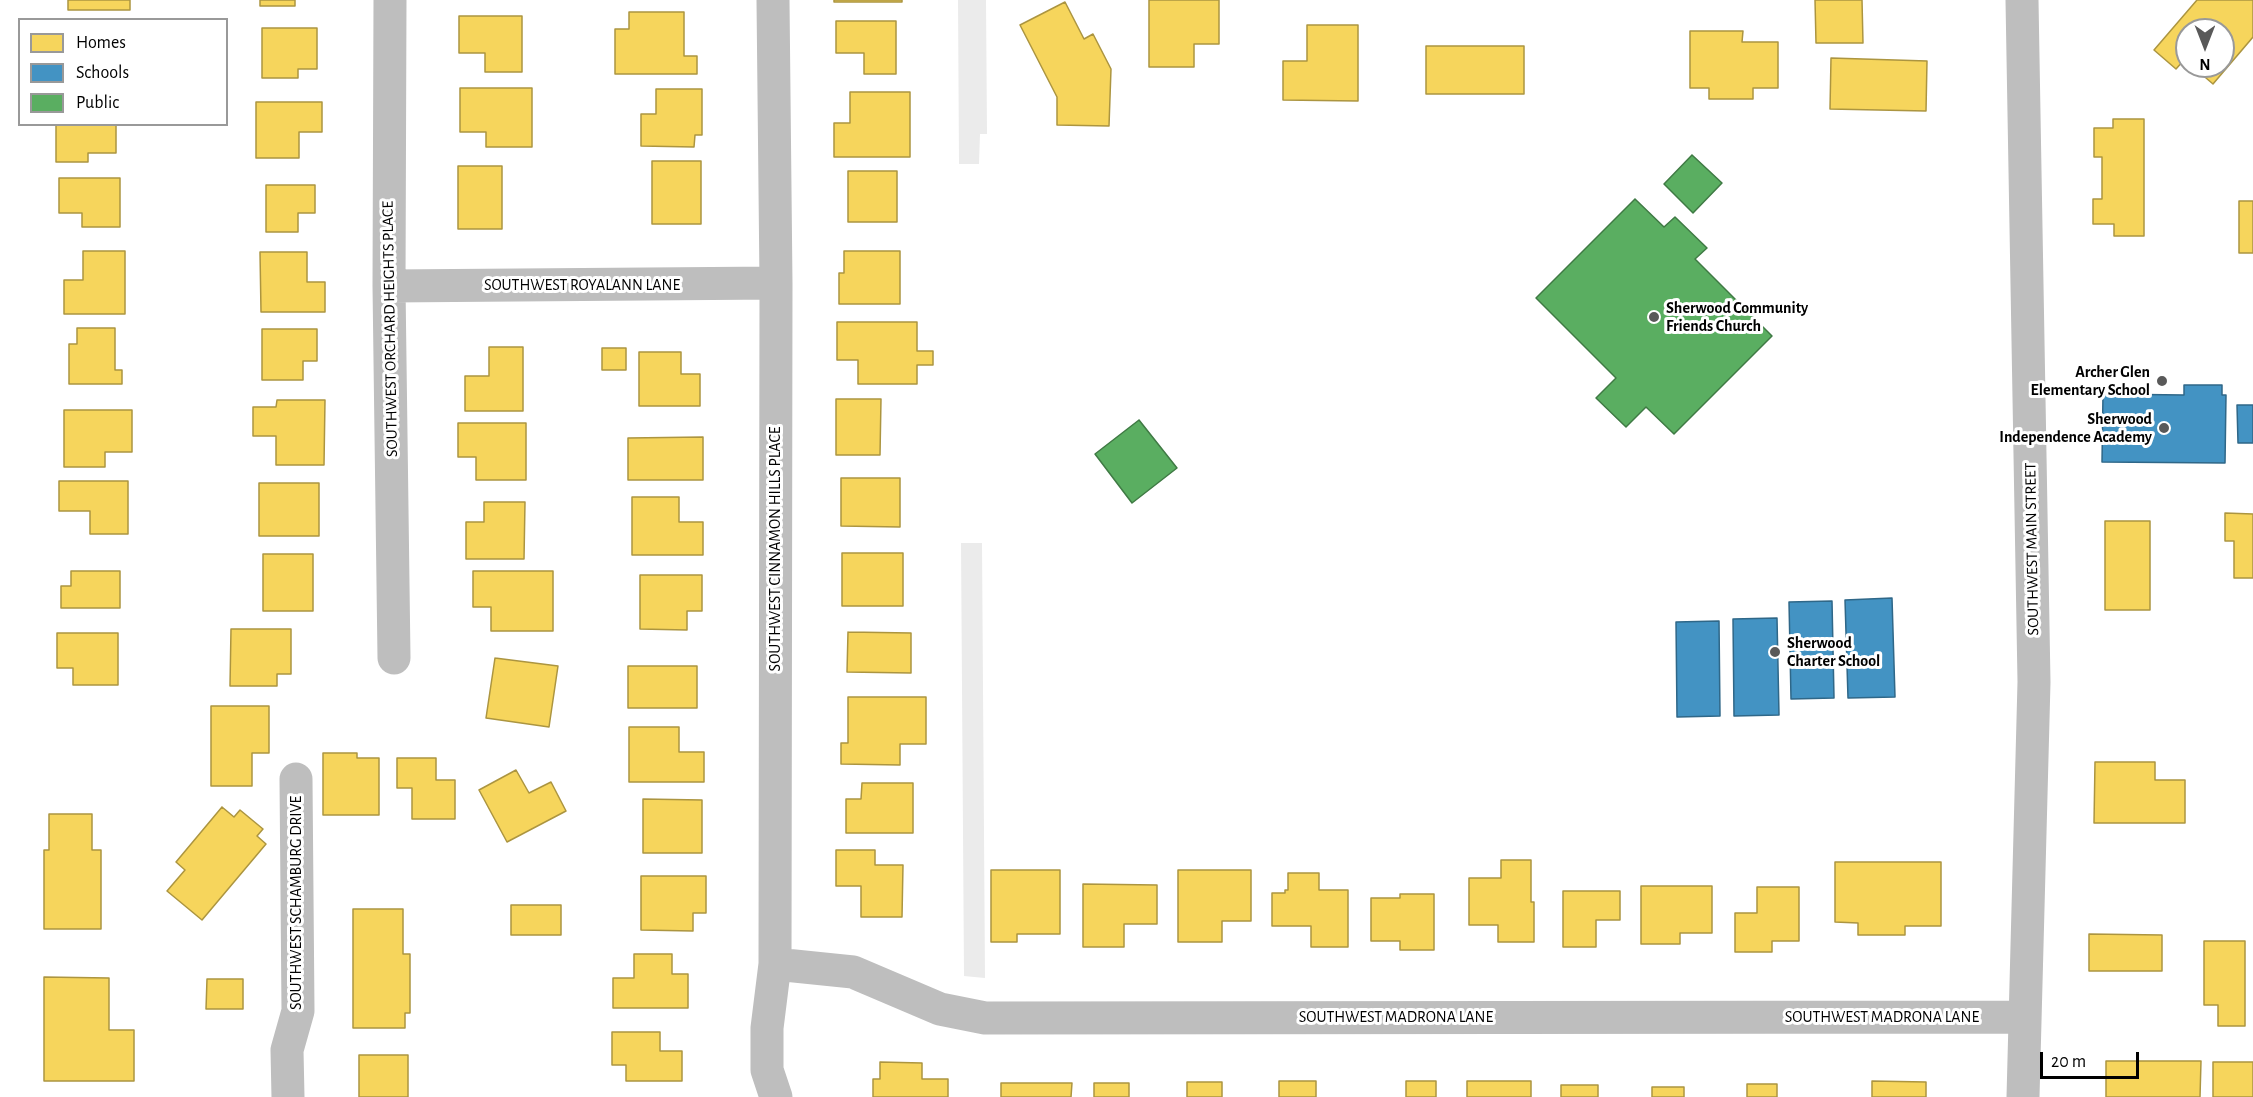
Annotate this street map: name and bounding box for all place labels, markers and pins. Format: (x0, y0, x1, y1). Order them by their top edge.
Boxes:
place label: Sherwood Community Friends Church (1666, 298, 1808, 336)
marker: Sherwood Community Friends Church (1647, 310, 1661, 324)
place label: Archer Glen Elementary School (2030, 362, 2150, 400)
marker: Archer Glen Elementary School (2155, 374, 2169, 388)
place label: Sherwood Independence Academy (1999, 409, 2152, 447)
marker: Sherwood Independence Academy (2157, 421, 2171, 435)
place label: Sherwood Charter School (1787, 633, 1880, 671)
marker: Sherwood Charter School (1768, 645, 1782, 659)

